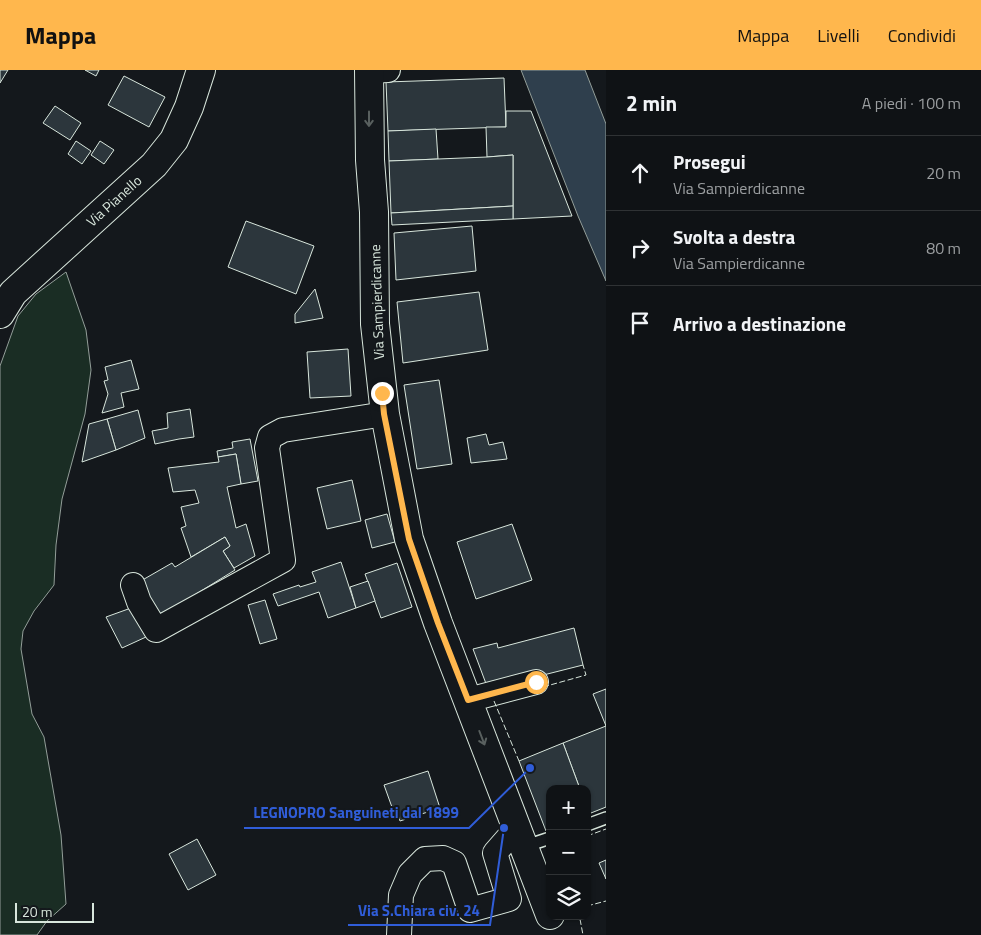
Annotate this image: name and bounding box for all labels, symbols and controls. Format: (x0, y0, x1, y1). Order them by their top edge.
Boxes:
text: Mappa (25, 17, 96, 53)
text: Mappa (737, 22, 789, 49)
text: Livelli (817, 22, 860, 49)
text: Condividi (888, 22, 956, 49)
text: 2 min (626, 87, 677, 119)
text: A piedi · 100 m (862, 91, 961, 115)
one-way arrow (364, 111, 374, 127)
text: Prosegui (673, 147, 746, 176)
icon: ahead (626, 159, 654, 187)
text: 20 m (926, 161, 961, 185)
street label: Via Pianello (81, 170, 146, 231)
text: Via Sampierdicanne (673, 176, 805, 200)
text: Svolta a destra (673, 222, 795, 251)
icon: right (626, 234, 654, 262)
text: 80 m (926, 236, 961, 260)
street label: Via Sampierdicanne (364, 244, 389, 360)
text: Via Sampierdicanne (673, 251, 805, 275)
icon: arrive (626, 309, 654, 337)
text: Arrivo a destinazione (673, 309, 846, 338)
route end (371, 382, 394, 405)
route start (525, 671, 548, 694)
one-way arrow (478, 730, 487, 745)
map controls (546, 785, 591, 920)
button: + (546, 785, 591, 830)
callout: LEGNOPRO Sanguineti dal 1899 (244, 798, 469, 828)
text: LEGNOPRO Sanguineti dal 1899 (253, 801, 459, 824)
button: − (546, 830, 591, 875)
button: layers (546, 875, 591, 920)
callout: Via S.Chiara civ. 24 (348, 895, 490, 925)
text: Via S.Chiara civ. 24 (358, 899, 480, 922)
scale bar (15, 900, 94, 923)
text: 20 m (22, 901, 52, 922)

